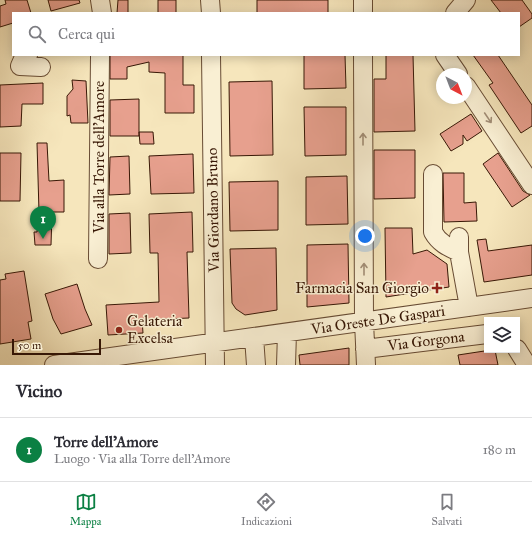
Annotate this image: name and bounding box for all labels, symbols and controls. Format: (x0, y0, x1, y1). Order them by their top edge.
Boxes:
search box (12, 12, 520, 56)
icon: search (26, 23, 48, 45)
text: Cerca qui (58, 25, 115, 43)
north arrow (436, 68, 472, 104)
street label: Via alla Torre dell'Amore (90, 81, 108, 234)
one-way arrow (484, 112, 492, 123)
one-way arrow (359, 133, 367, 146)
street label: Via Giordano Bruno (203, 147, 223, 273)
pin: 1 (30, 206, 56, 239)
your location (355, 226, 375, 246)
one-way arrow (360, 263, 368, 276)
place label: Farmacia San Giorgio (295, 279, 429, 297)
marker: Farmacia San Giorgio (432, 283, 442, 293)
street label: Via Oreste De Gaspari (309, 302, 446, 338)
place label: Gelateria Excelsa (127, 312, 183, 347)
map controls (484, 317, 520, 353)
button: layers (484, 317, 520, 353)
marker: Gelateria Excelsa (114, 325, 124, 335)
street label: Via Gorgona (385, 327, 466, 355)
scale bar (12, 337, 101, 356)
text: 50 m (18, 339, 41, 352)
text: Vicino (16, 381, 62, 402)
text: Torre dell'Amore (54, 433, 158, 451)
text: 1 (26, 442, 32, 458)
text: 180 m (483, 442, 516, 458)
text: Luogo · Via alla Torre dell'Amore (54, 451, 230, 467)
tab: Mappa (70, 491, 101, 528)
tab: Indicazioni (241, 491, 292, 528)
tab: Salvati (432, 491, 462, 528)

